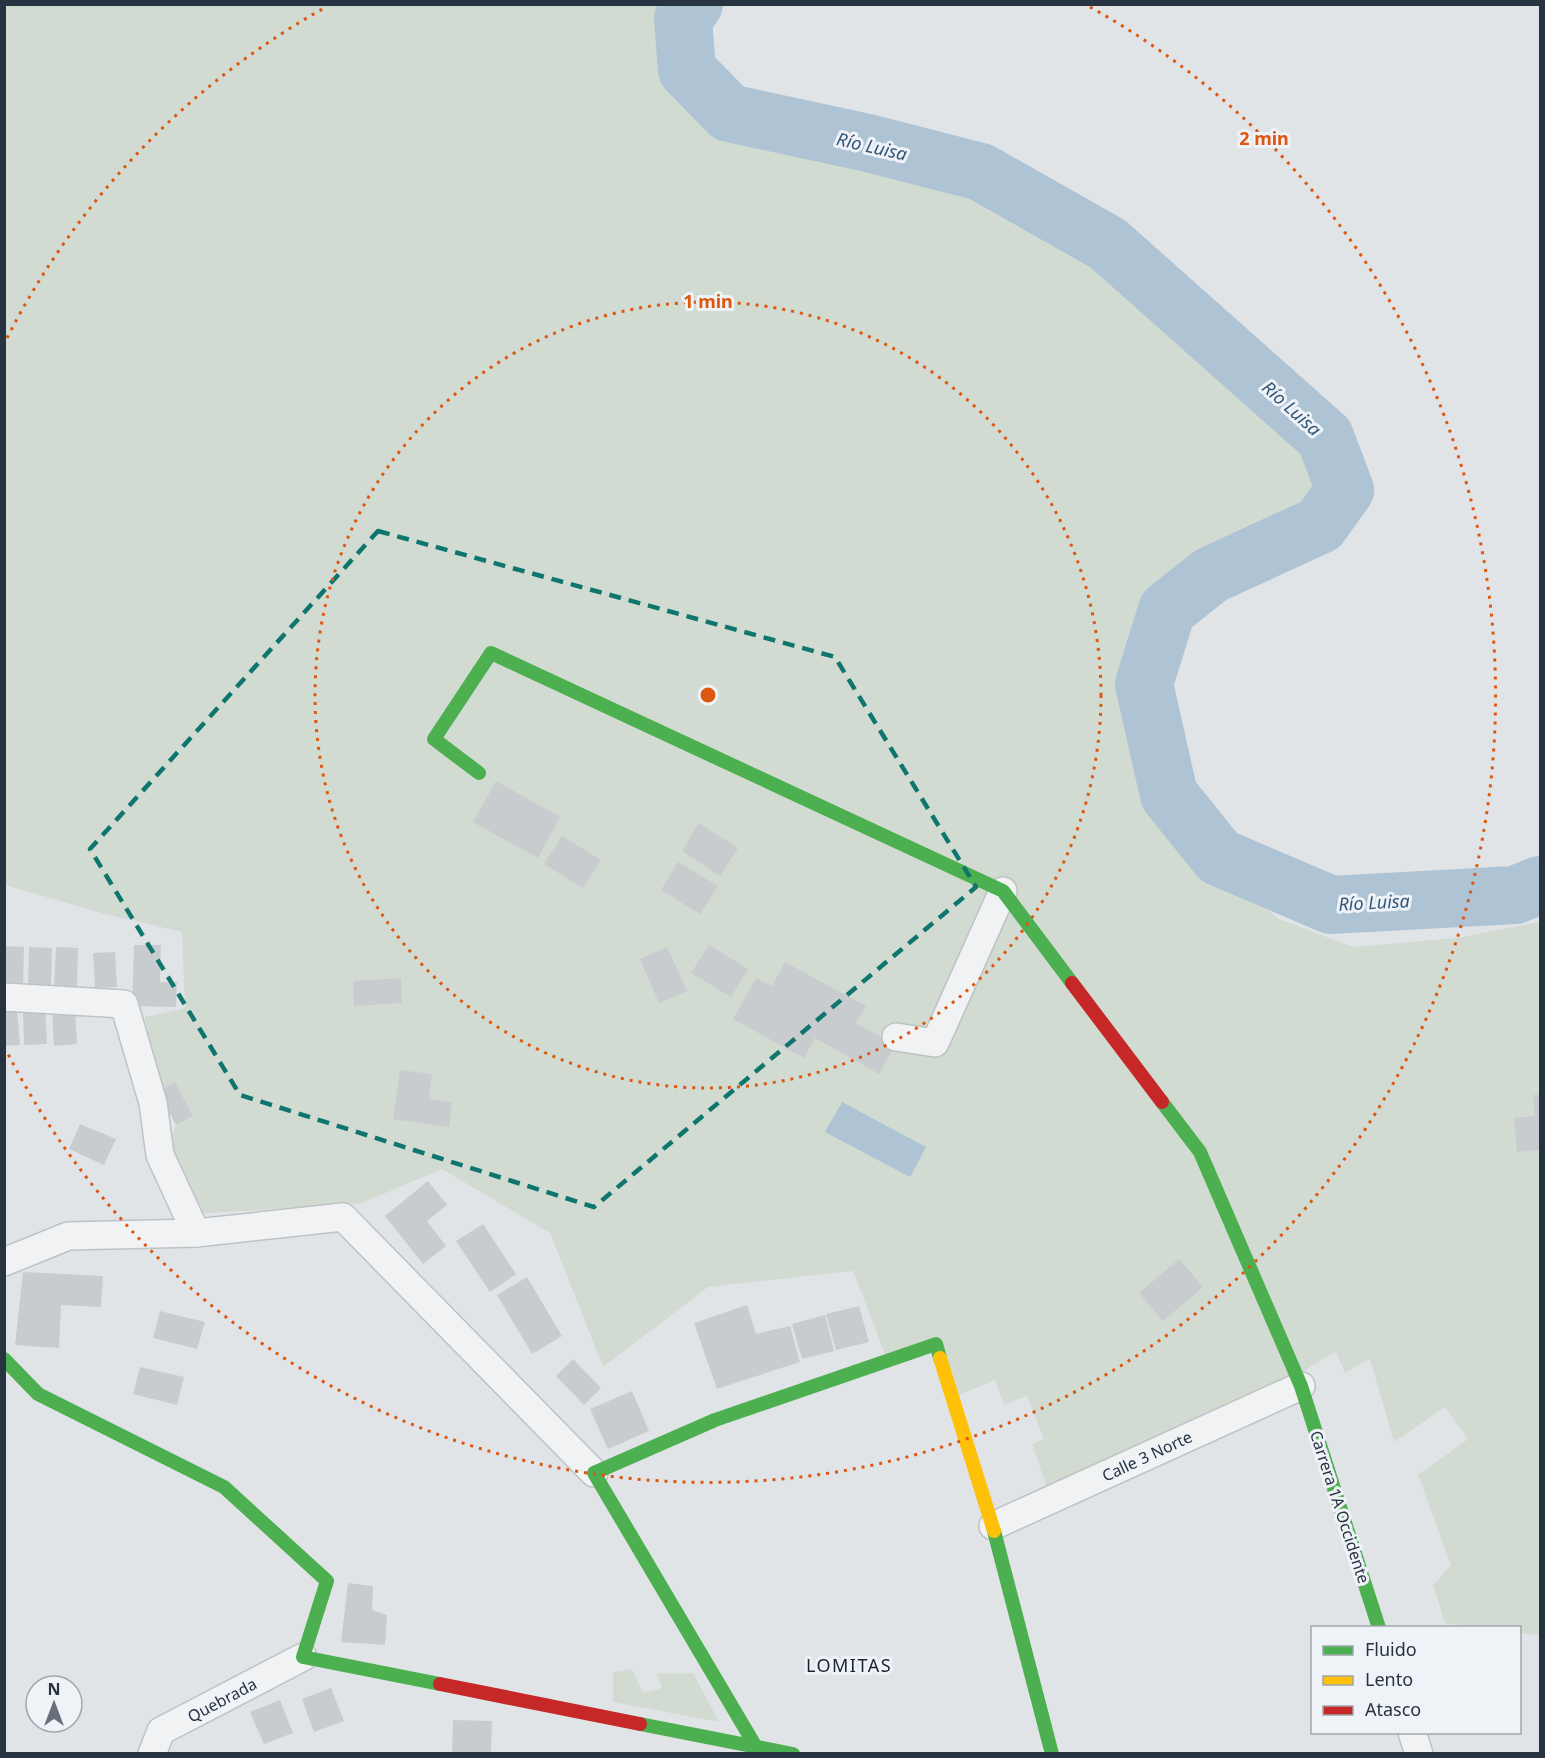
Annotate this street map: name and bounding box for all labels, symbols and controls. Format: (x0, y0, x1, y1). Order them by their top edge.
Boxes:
water label: Río Luisa (834, 126, 910, 166)
text: 2 min (1239, 126, 1289, 150)
text: 1 min (683, 289, 733, 313)
water label: Río Luisa (1257, 375, 1327, 441)
centre of rings (698, 685, 718, 705)
water label: Río Luisa (1338, 888, 1410, 916)
street label: Calle 3 Norte (1098, 1426, 1196, 1486)
street label: Carrera 1A Occidente (1305, 1428, 1375, 1586)
legend (1311, 1626, 1521, 1734)
text: Fluido (1365, 1637, 1417, 1661)
district label: LOMITAS (806, 1653, 892, 1677)
text: Lento (1365, 1667, 1413, 1691)
street label: Quebrada (184, 1673, 260, 1727)
north arrow (24, 1674, 84, 1734)
text: N (47, 1678, 61, 1700)
text: Atasco (1365, 1697, 1421, 1721)

